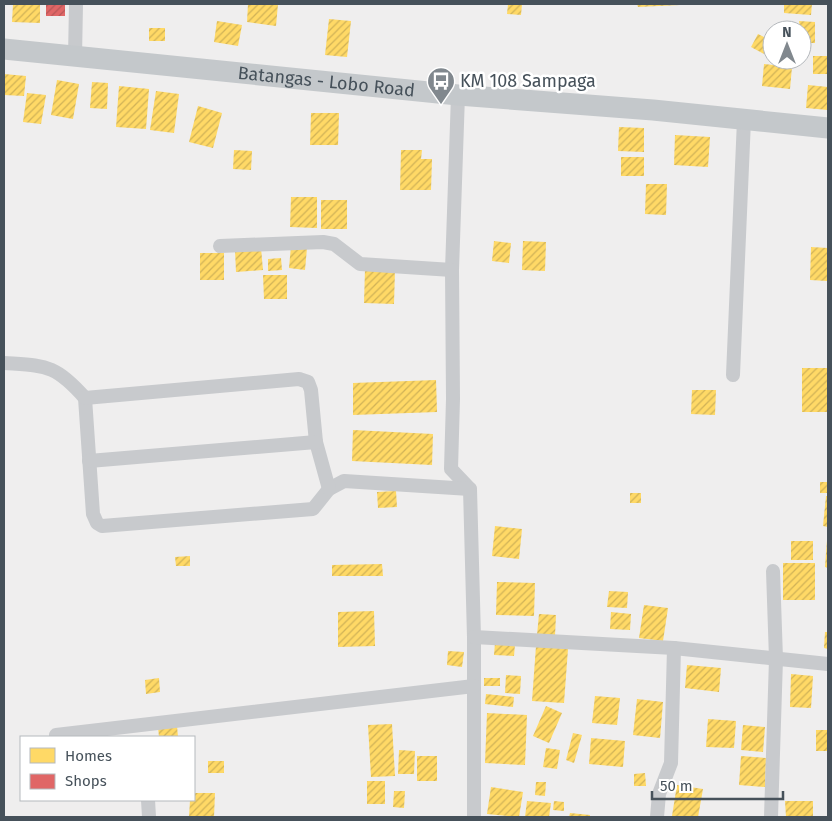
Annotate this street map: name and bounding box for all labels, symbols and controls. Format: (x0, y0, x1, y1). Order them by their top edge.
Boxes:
north arrow (762, 20, 812, 70)
text: N (782, 24, 792, 41)
street label: Batangas - Lobo Road (237, 62, 416, 102)
bus stop icon: KM 108 Sampaga (426, 66, 456, 105)
place label: KM 108 Sampaga (460, 70, 596, 92)
legend (20, 736, 195, 801)
text: Homes (65, 747, 112, 765)
scale bar (652, 768, 783, 800)
text: Shops (65, 772, 107, 790)
text: 50 m (660, 777, 693, 795)

